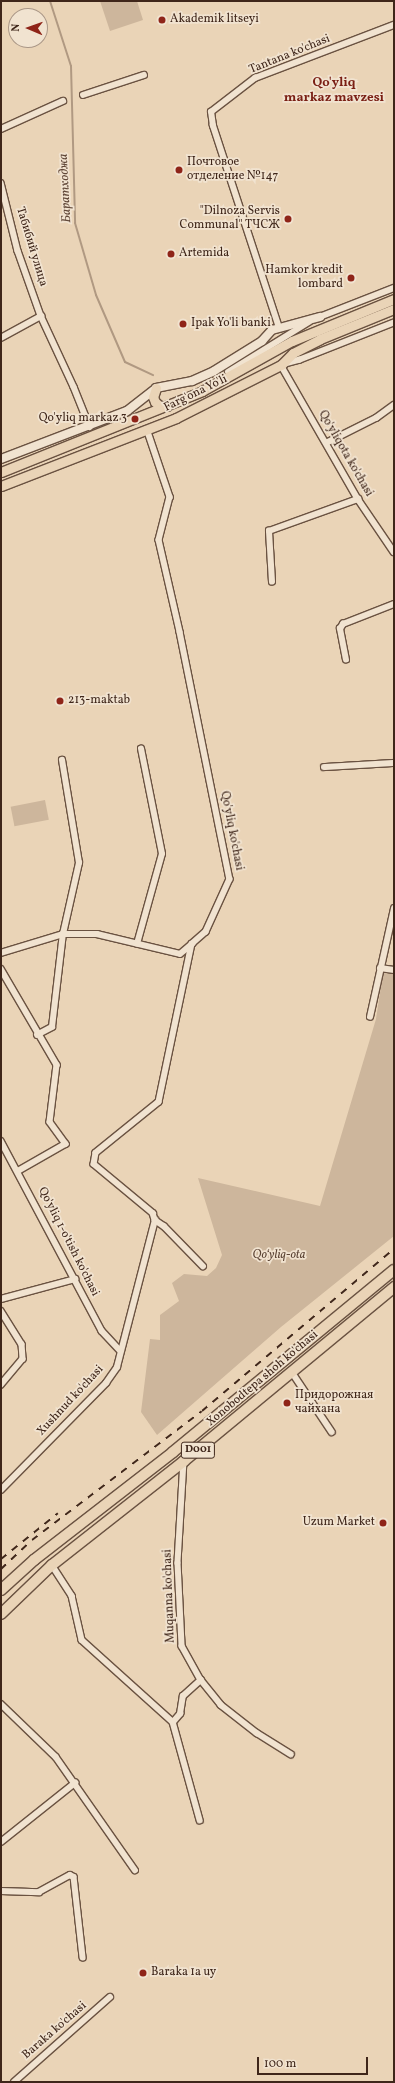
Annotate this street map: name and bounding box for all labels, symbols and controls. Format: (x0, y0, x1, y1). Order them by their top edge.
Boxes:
north arrow (8, 8, 48, 48)
place label: Akademik litseyi (170, 13, 259, 27)
marker: Akademik litseyi (157, 15, 167, 25)
text: N (9, 23, 24, 32)
street label: Tantana ko'chasi (247, 32, 333, 78)
district label: Qo'yliq markaz mavzesi (284, 76, 384, 107)
water label: Баратходжа (56, 153, 76, 223)
place label: Почтовое отделение №147 (187, 156, 278, 184)
marker: Почтовое отделение №147 (174, 165, 184, 175)
street label: Табибий улица (12, 205, 50, 289)
place label: "Dilnoza Servis Communal" ТЧСЖ (180, 205, 280, 233)
marker: "Dilnoza Servis Communal" ТЧСЖ (283, 214, 293, 224)
place label: Artemida (179, 247, 229, 261)
marker: Artemida (166, 249, 176, 259)
place label: Hamkor kredit lombard (265, 264, 343, 292)
marker: Hamkor kredit lombard (346, 273, 356, 283)
place label: Ipak Yo'li banki (191, 317, 271, 331)
marker: Ipak Yo'li banki (178, 319, 188, 329)
street label: Farg'ona Yo'li (162, 372, 230, 416)
street label: Qo'yliqota ko'chasi (314, 408, 376, 500)
place label: Qo'yliq markaz 3 (39, 412, 127, 426)
marker: Qo'yliq markaz 3 (130, 414, 140, 424)
place label: 213-maktab (68, 694, 130, 708)
marker: 213-maktab (55, 696, 65, 706)
street label: Qo'yliq ko'chasi (216, 790, 246, 872)
street label: Qo'yliq 1-o'tish ko'chasi (34, 1185, 102, 1299)
park label: Qo‘yliq-ota (253, 1249, 305, 1263)
street label: Xonobodtepa shoh ko'chasi (204, 1328, 322, 1430)
street label: Xushnud ko'chasi (35, 1363, 107, 1439)
place label: Придорожная чайхана (295, 1389, 373, 1417)
marker: Придорожная чайхана (282, 1398, 292, 1408)
road number: D001 (180, 1441, 216, 1459)
place label: Uzum Market (303, 1516, 375, 1530)
marker: Uzum Market (378, 1518, 388, 1528)
street label: Muqanna ko'chasi (161, 1549, 179, 1643)
place label: Baraka 1a uy (151, 1966, 216, 1980)
marker: Baraka 1a uy (138, 1968, 148, 1978)
street label: Baraka ko'chasi (20, 1999, 90, 2063)
scale bar (259, 2049, 370, 2075)
text: 100 m (264, 2056, 296, 2072)

